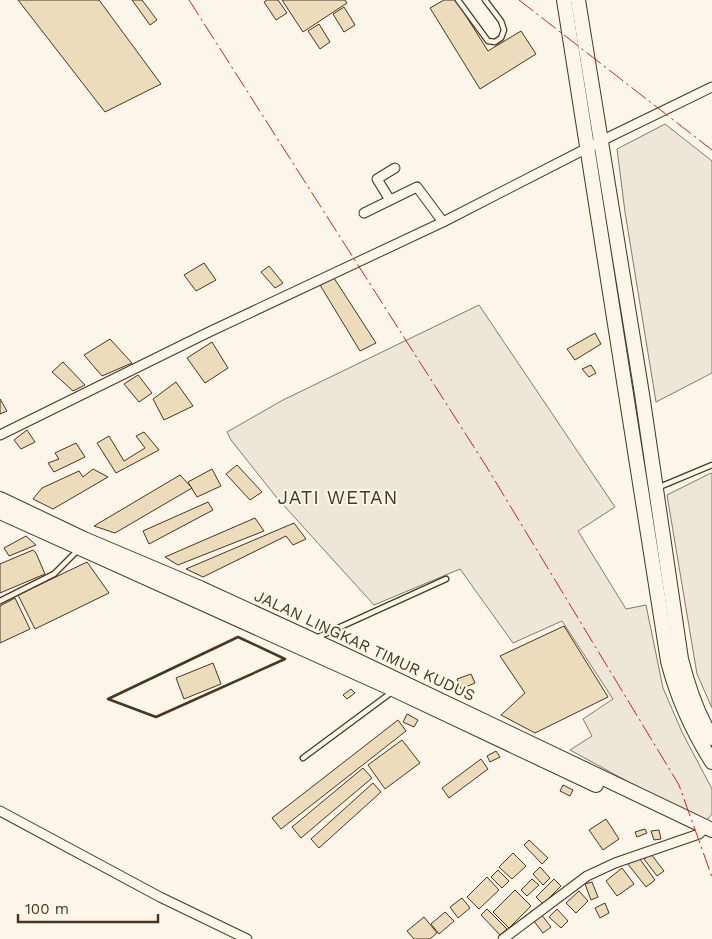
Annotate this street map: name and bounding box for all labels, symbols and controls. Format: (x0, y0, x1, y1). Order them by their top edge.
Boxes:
district label: JATI WETAN (278, 486, 398, 509)
street label: JALAN LINGKAR TIMUR KUDUS (251, 586, 478, 705)
scale bar (18, 892, 158, 924)
text: 100 m (25, 900, 69, 918)

